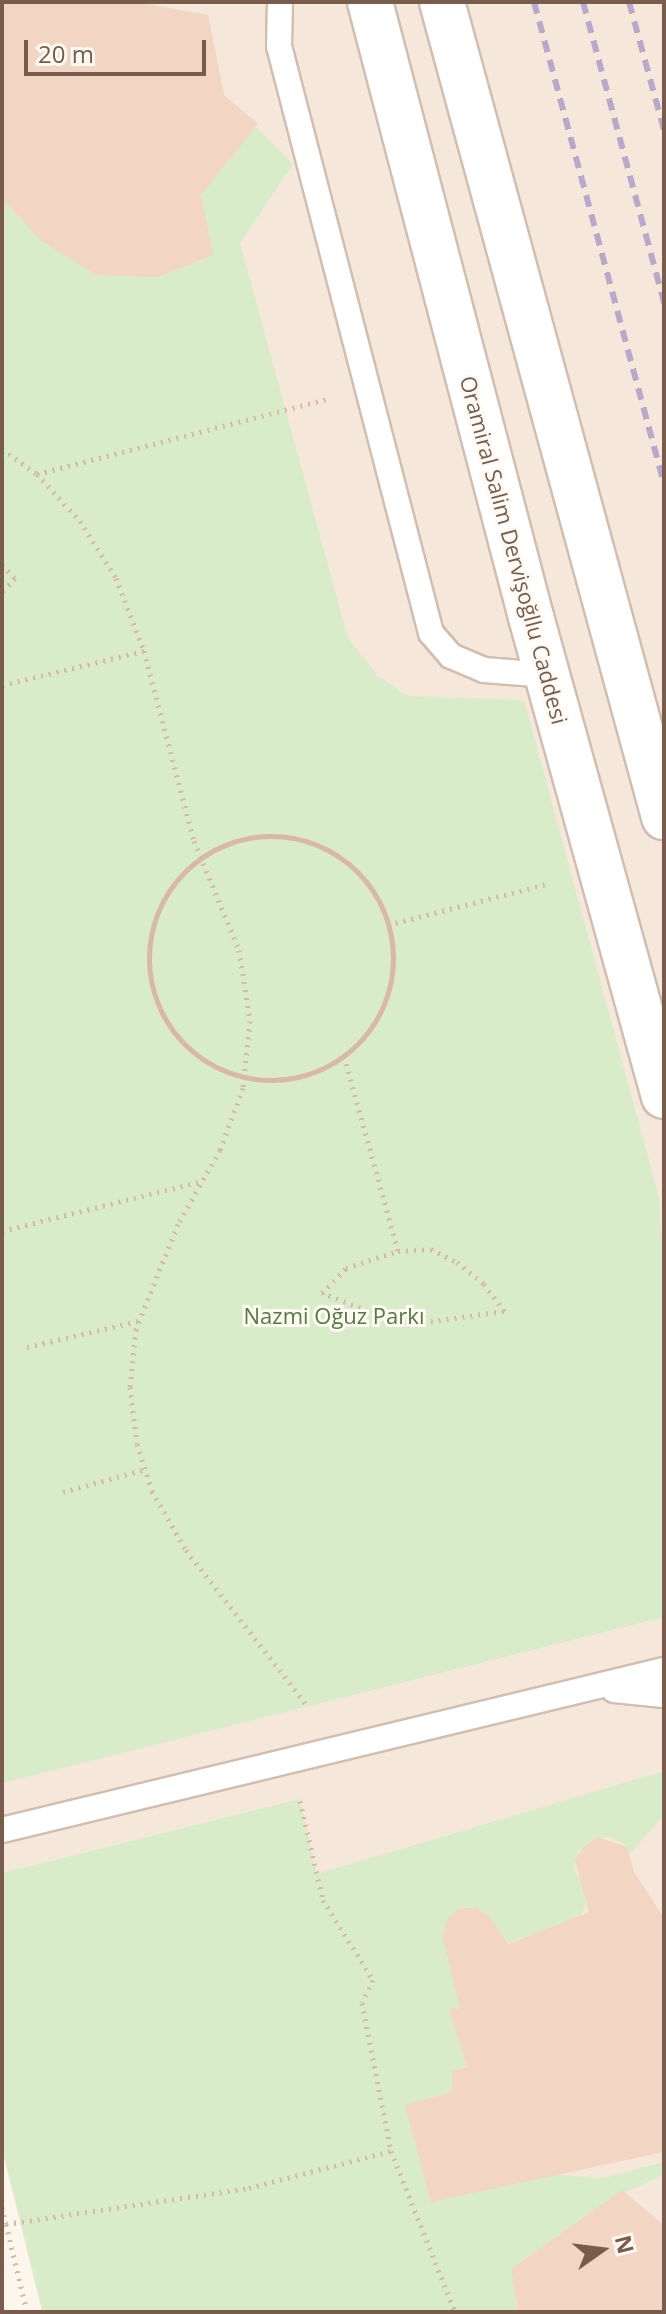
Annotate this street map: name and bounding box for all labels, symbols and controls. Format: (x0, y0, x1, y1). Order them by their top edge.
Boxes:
scale bar (28, 24, 210, 74)
text: 20 m (38, 37, 94, 70)
street label: Oramiral Salim Dervişoğllu Caddesi (455, 373, 573, 727)
park label: Nazmi Oğuz Parkı (244, 1303, 424, 1329)
north arrow (562, 2210, 642, 2290)
text: N (609, 2232, 642, 2256)

